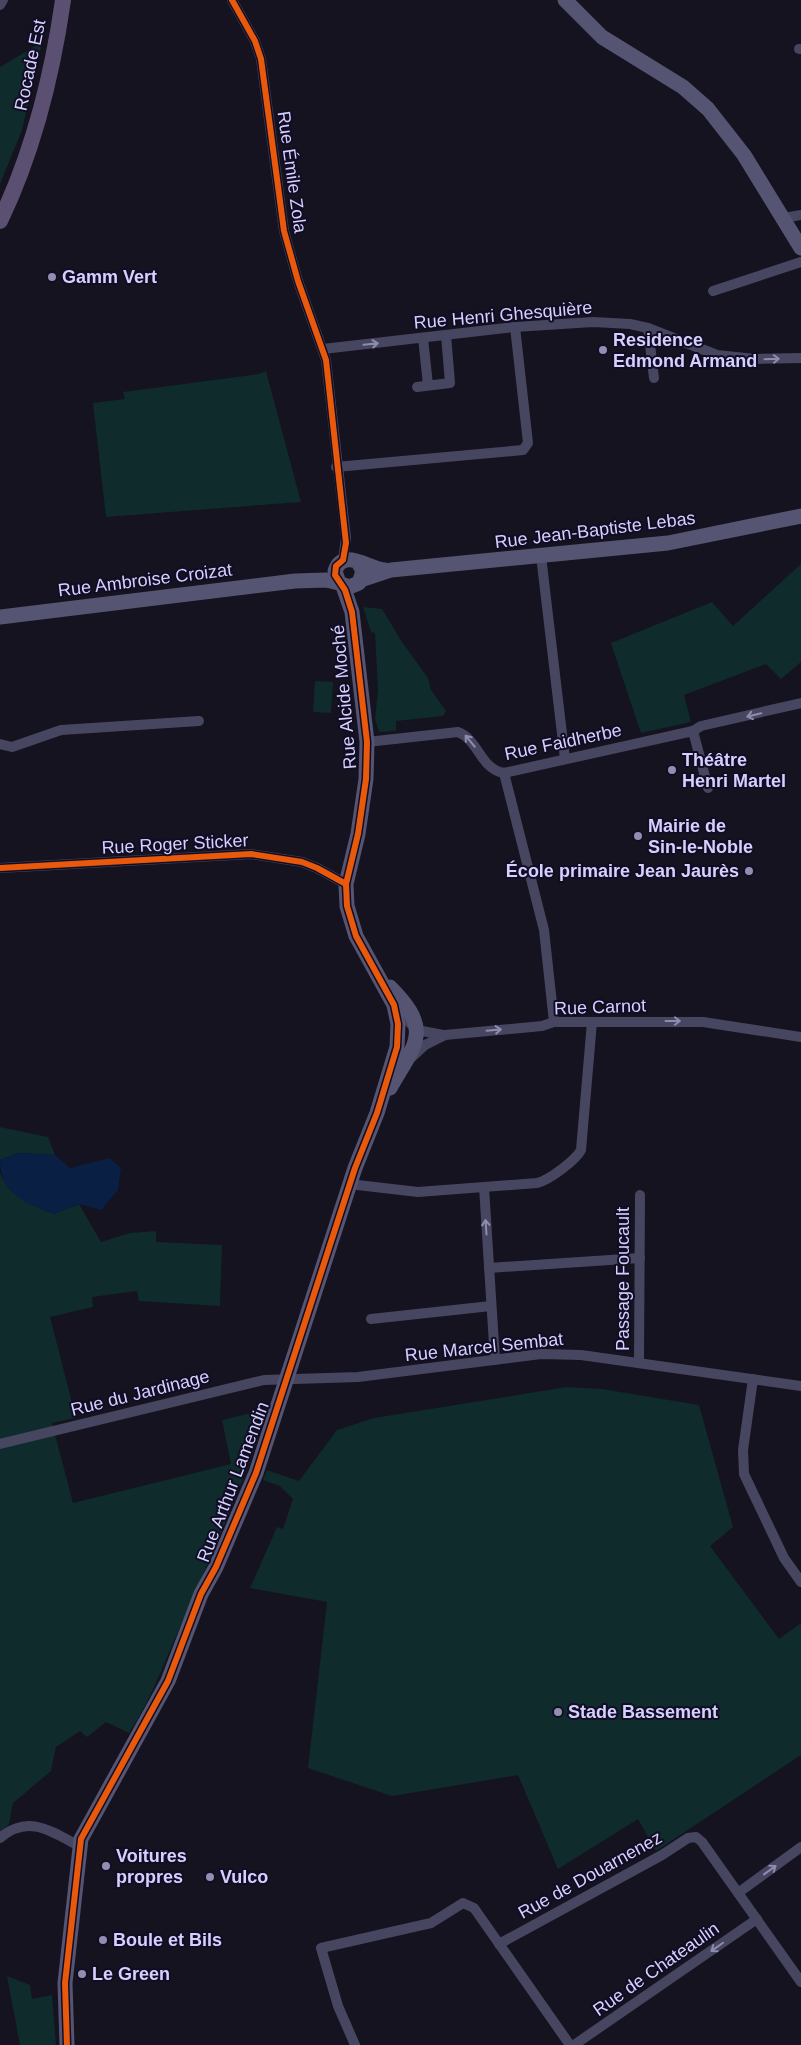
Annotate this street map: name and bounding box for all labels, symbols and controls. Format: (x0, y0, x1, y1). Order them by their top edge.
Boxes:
street label: Rocade Est (11, 17, 49, 113)
street label: Rue Émile Zola (274, 110, 311, 235)
place label: Gamm Vert (62, 267, 157, 287)
marker: Gamm Vert (46, 271, 58, 283)
street label: Rue Henri Ghesquière (413, 297, 593, 333)
place label: Residence Edmond Armand (613, 330, 757, 371)
one-way arrow (363, 339, 379, 349)
marker: Residence Edmond Armand (597, 344, 609, 356)
one-way arrow (764, 354, 780, 363)
street label: Rue Jean-Baptiste Lebas (493, 508, 697, 552)
street label: Rue Ambroise Croizat (57, 559, 233, 601)
street label: Rue Alcide Moché (328, 624, 360, 770)
one-way arrow (746, 711, 762, 720)
street label: Rue Faidherbe (503, 720, 623, 764)
one-way arrow (465, 735, 476, 748)
place label: Théâtre Henri Martel (682, 750, 786, 791)
marker: Théâtre Henri Martel (666, 764, 678, 776)
place label: Mairie de Sin-le-Noble (648, 816, 753, 857)
street label: Rue Roger Sticker (101, 830, 249, 858)
marker: Mairie de Sin-le-Noble (632, 830, 644, 842)
place label: École primaire Jean Jaurès (506, 860, 739, 881)
marker: École primaire Jean Jaurès (743, 865, 755, 877)
street label: Rue Carnot (554, 995, 646, 1019)
one-way arrow (664, 1017, 680, 1026)
one-way arrow (486, 1026, 502, 1035)
street label: Passage Foucault (613, 1207, 633, 1351)
one-way arrow (482, 1220, 491, 1236)
street label: Rue Marcel Sembat (404, 1329, 564, 1365)
street label: Rue du Jardinage (69, 1366, 211, 1420)
street label: Rue Arthur Lamendin (193, 1399, 273, 1565)
place label: Stade Bassement (568, 1702, 718, 1722)
marker: Stade Bassement (552, 1706, 564, 1718)
street label: Rue de Douarnenez (515, 1827, 665, 1923)
place label: Voitures propres (116, 1846, 187, 1887)
marker: Voitures propres (100, 1860, 112, 1872)
one-way arrow (763, 1865, 777, 1875)
place label: Vulco (220, 1867, 268, 1887)
marker: Vulco (204, 1871, 216, 1883)
street label: Rue de Chateaulin (589, 1918, 723, 2020)
place label: Boule et Bils (113, 1930, 222, 1950)
marker: Boule et Bils (97, 1934, 109, 1946)
one-way arrow (710, 1942, 724, 1952)
place label: Le Green (92, 1964, 170, 1984)
marker: Le Green (76, 1968, 88, 1980)

